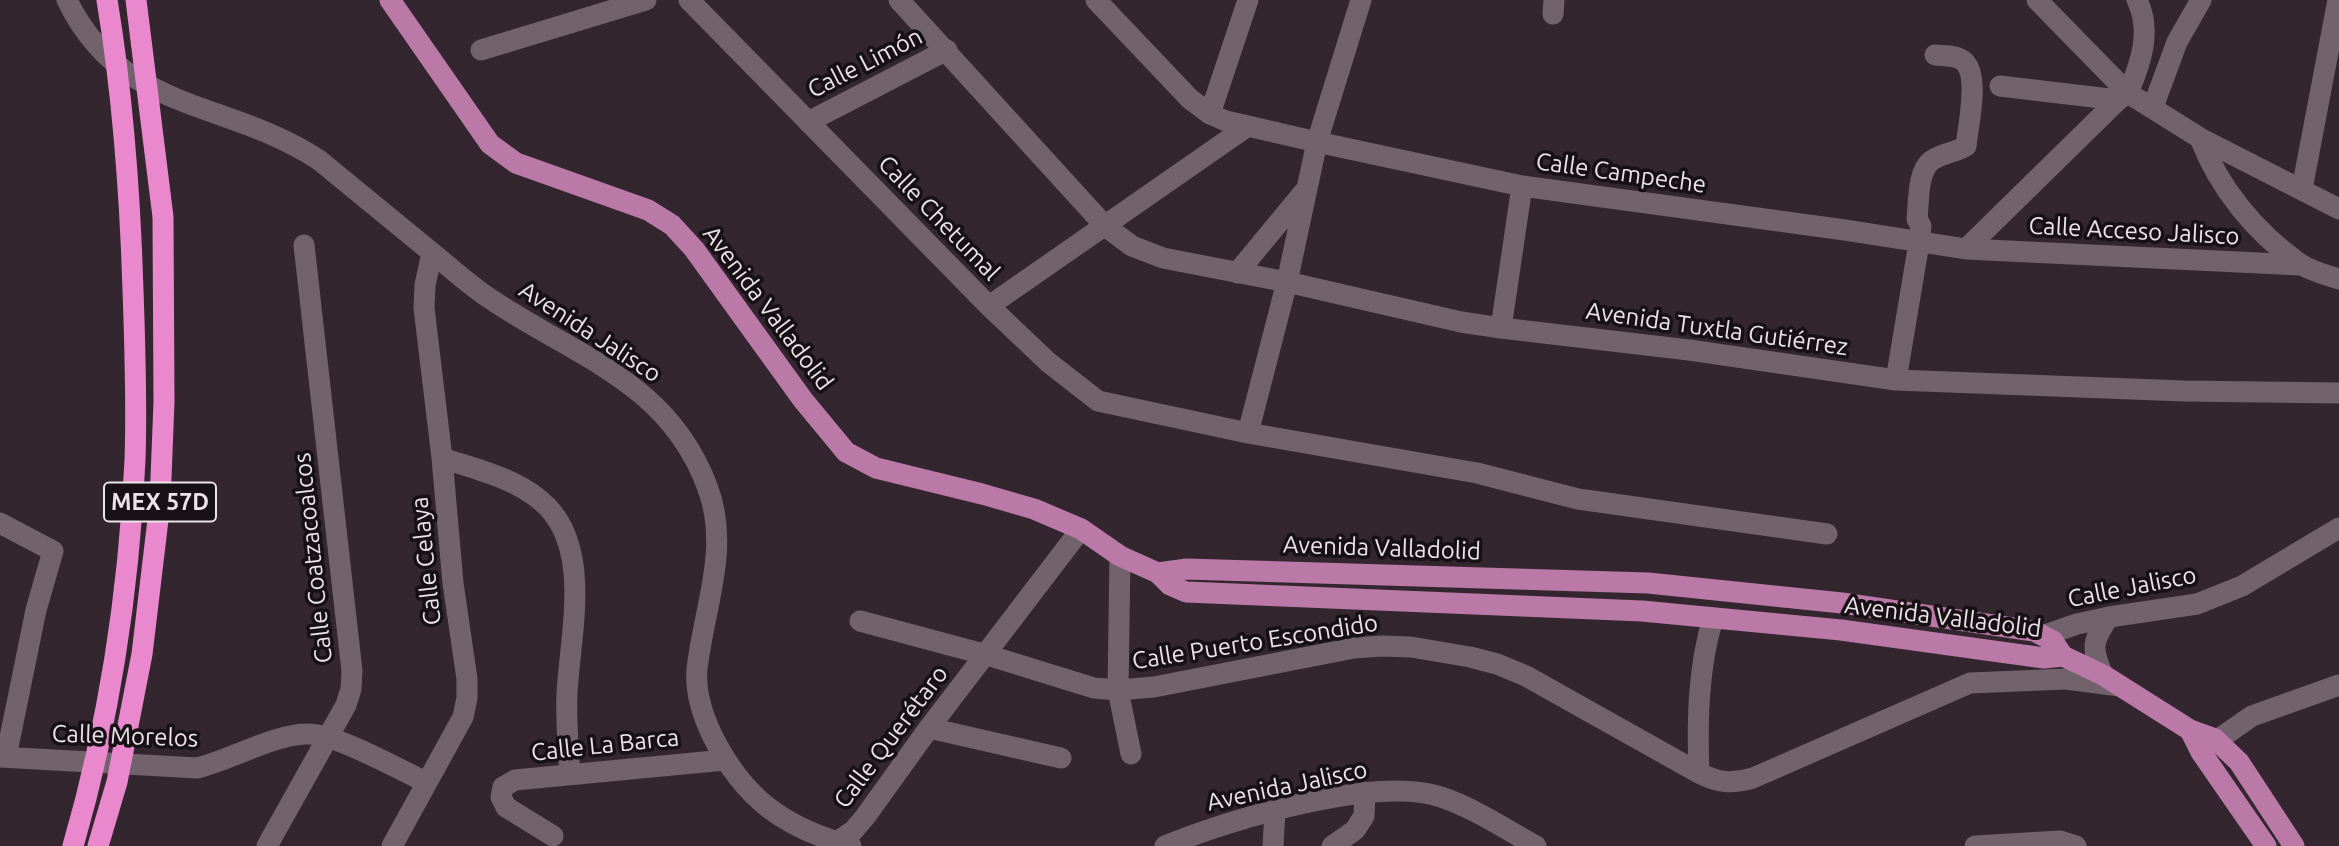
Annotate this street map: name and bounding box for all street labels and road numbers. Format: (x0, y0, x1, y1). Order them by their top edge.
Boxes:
street label: Calle Limón (803, 22, 927, 104)
street label: Calle Campeche (1534, 147, 1708, 199)
street label: Calle Chetumal (872, 150, 1006, 286)
street label: Calle Acceso Jalisco (2028, 211, 2240, 251)
street label: Avenida Valladolid (697, 220, 839, 396)
street label: Avenida Jalisco (514, 275, 666, 389)
street label: Avenida Tuxtla Gutiérrez (1584, 296, 1850, 362)
street label: Calle Coatzacoalcos (288, 451, 338, 665)
road number: MEX 57D (104, 482, 216, 522)
street label: Calle Celaya (405, 495, 447, 627)
street label: Avenida Valladolid (1283, 530, 1481, 566)
street label: Calle Jalisco (2065, 560, 2199, 614)
street label: Avenida Valladolid (1843, 591, 2043, 643)
street label: Calle Puerto Escondido (1130, 608, 1380, 676)
street label: Calle Querétaro (828, 660, 954, 814)
street label: Calle Morelos (51, 719, 199, 753)
street label: Calle La Barca (530, 723, 680, 767)
street label: Avenida Jalisco (1204, 755, 1370, 817)

